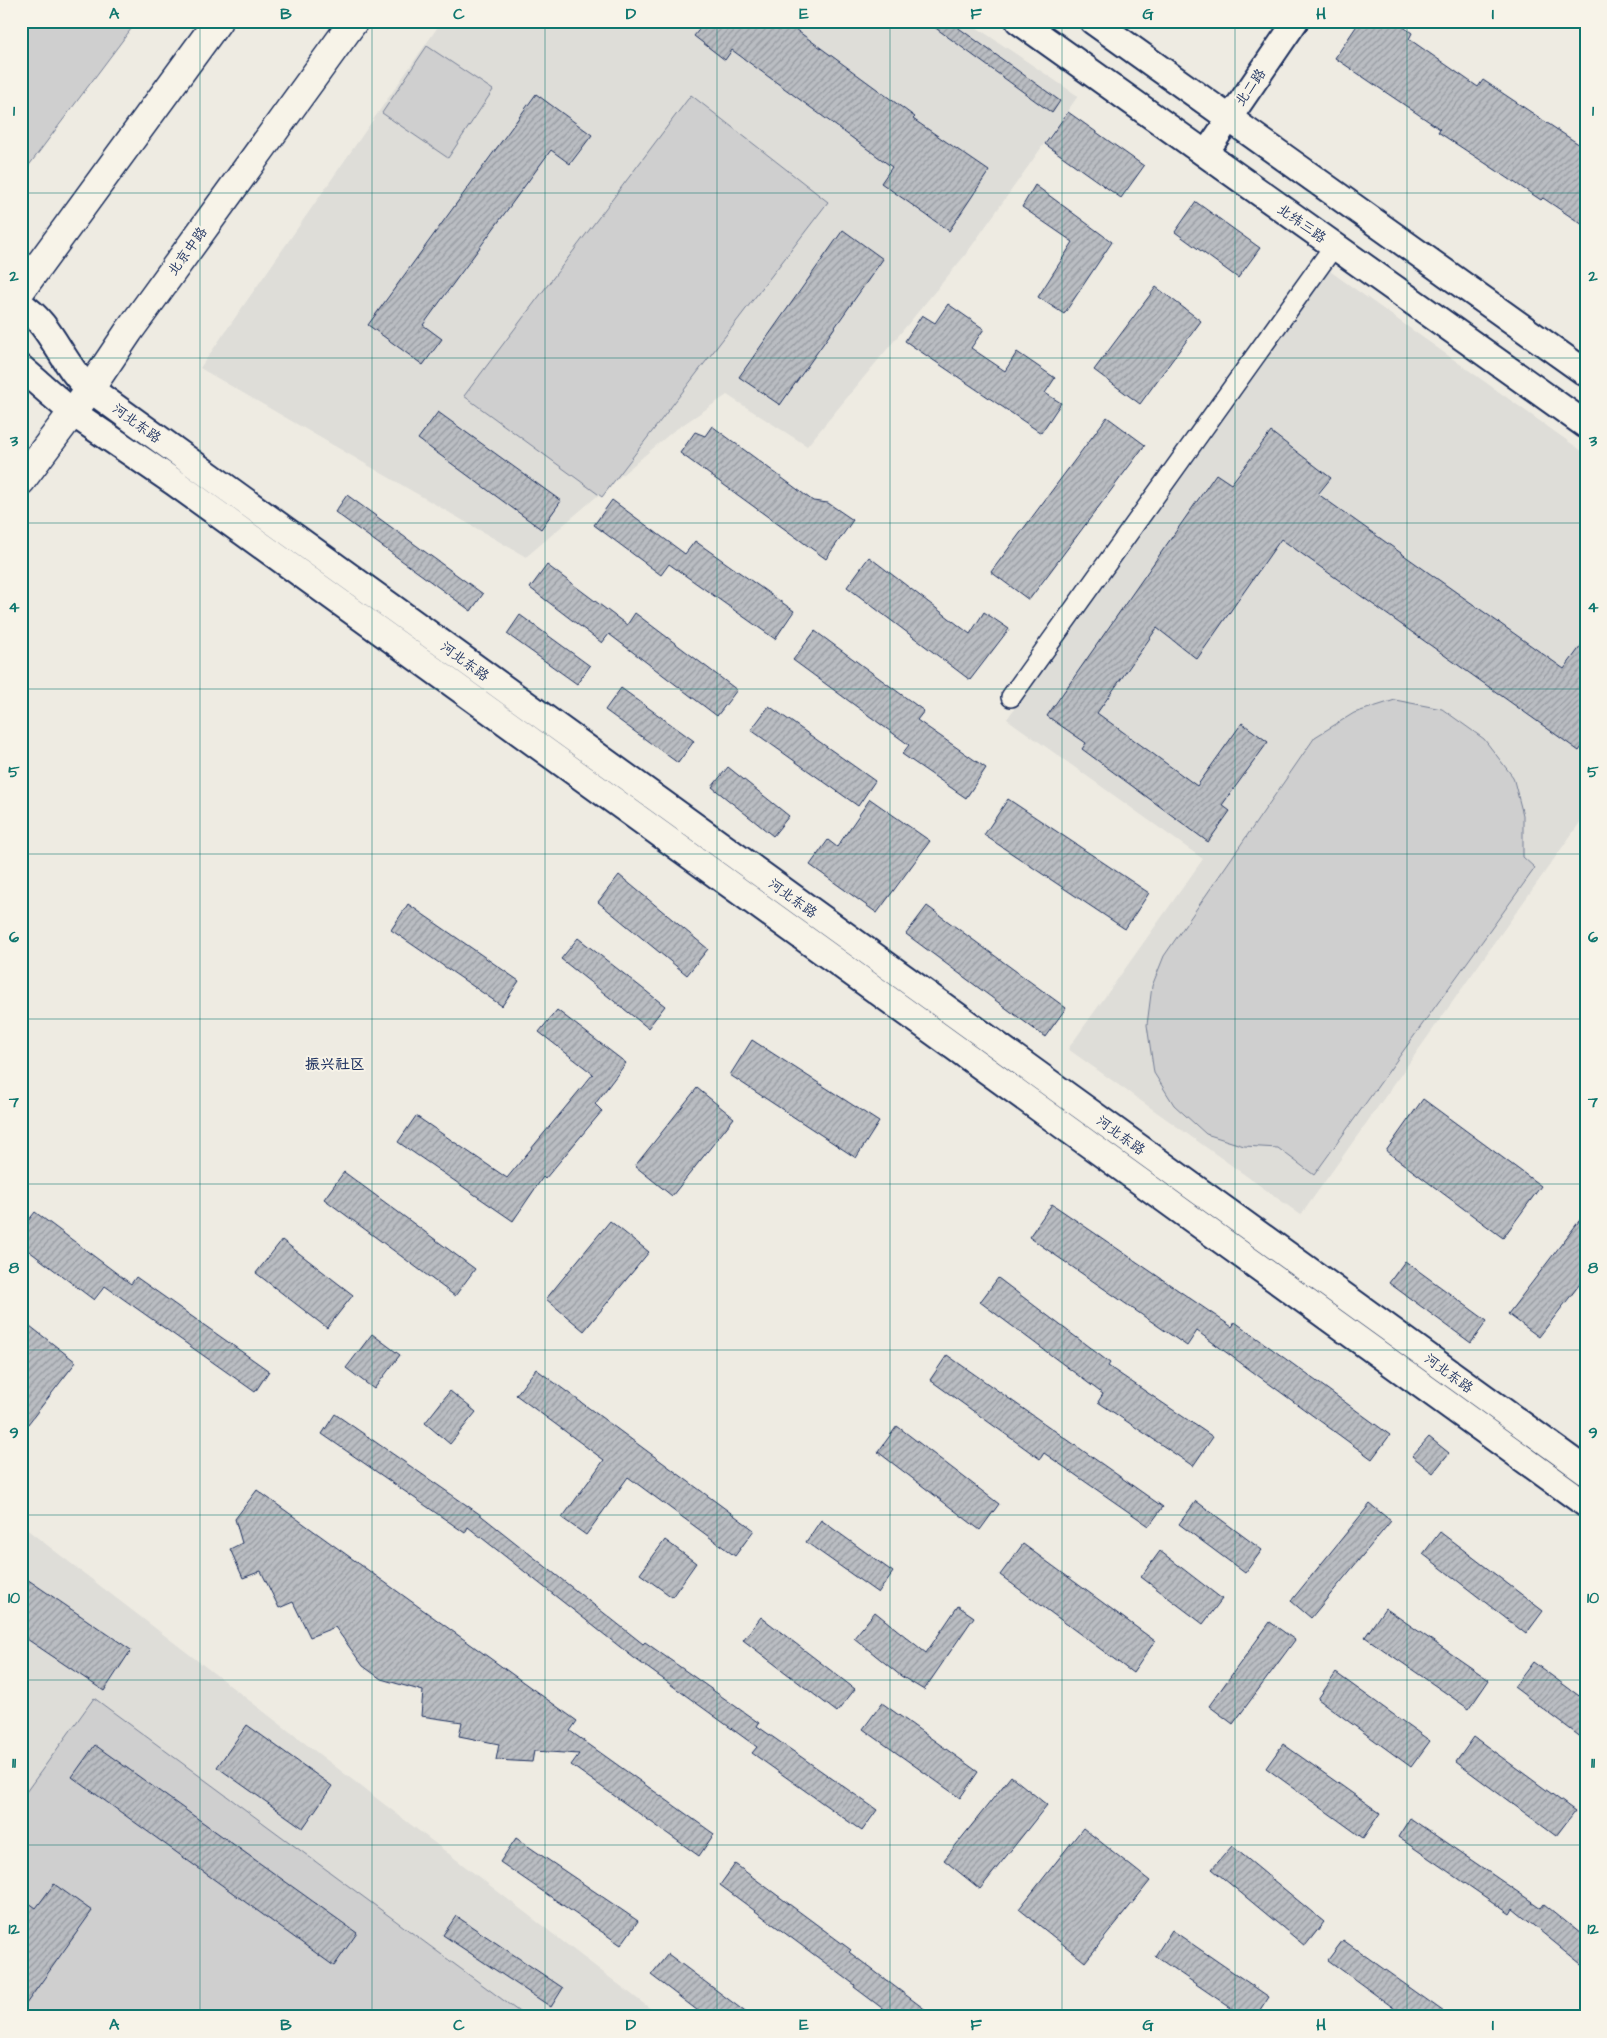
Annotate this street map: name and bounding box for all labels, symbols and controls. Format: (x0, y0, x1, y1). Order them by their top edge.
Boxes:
text: A (109, 3, 120, 25)
text: B (280, 3, 292, 25)
text: C (453, 3, 465, 25)
text: D (626, 3, 637, 25)
text: E (799, 3, 809, 25)
text: F (970, 3, 982, 25)
text: G (1142, 3, 1154, 25)
text: H (1316, 3, 1326, 25)
text: I (1492, 3, 1494, 25)
street label: 北二路 (1231, 65, 1271, 111)
text: 1 (13, 100, 16, 122)
text: 1 (1592, 100, 1595, 122)
street label: 北纬三路 (1273, 200, 1330, 248)
street label: 北京中路 (163, 223, 212, 280)
text: 2 (8, 265, 19, 287)
text: 2 (1587, 265, 1598, 287)
street label: 河北东路 (108, 399, 165, 448)
text: 3 (9, 430, 19, 452)
text: 3 (1588, 430, 1598, 452)
text: 4 (9, 596, 20, 618)
text: 4 (1588, 596, 1599, 618)
street label: 河北东路 (436, 637, 493, 686)
text: 5 (8, 761, 20, 783)
text: 5 (1587, 761, 1599, 783)
street label: 河北东路 (764, 874, 821, 923)
text: 6 (9, 926, 19, 948)
text: 6 (1588, 926, 1598, 948)
district label: 振兴社区 (305, 1054, 365, 1075)
text: 7 (8, 1091, 19, 1113)
text: 7 (1587, 1091, 1598, 1113)
street label: 河北东路 (1092, 1111, 1149, 1160)
text: 8 (9, 1257, 20, 1279)
text: 8 (1588, 1257, 1599, 1279)
street label: 河北东路 (1420, 1349, 1477, 1398)
text: 9 (9, 1422, 19, 1444)
text: 9 (1588, 1422, 1598, 1444)
text: 10 (8, 1587, 20, 1609)
text: 10 (1587, 1587, 1599, 1609)
text: 11 (12, 1752, 17, 1774)
text: 11 (1591, 1752, 1596, 1774)
text: 12 (8, 1918, 20, 1940)
text: 12 (1587, 1918, 1599, 1940)
text: A (109, 2014, 120, 2036)
text: B (280, 2014, 292, 2036)
text: C (453, 2014, 465, 2036)
text: D (626, 2014, 637, 2036)
text: E (799, 2014, 809, 2036)
text: F (970, 2014, 982, 2036)
text: G (1142, 2014, 1154, 2036)
text: H (1316, 2014, 1326, 2036)
text: I (1492, 2014, 1494, 2036)

